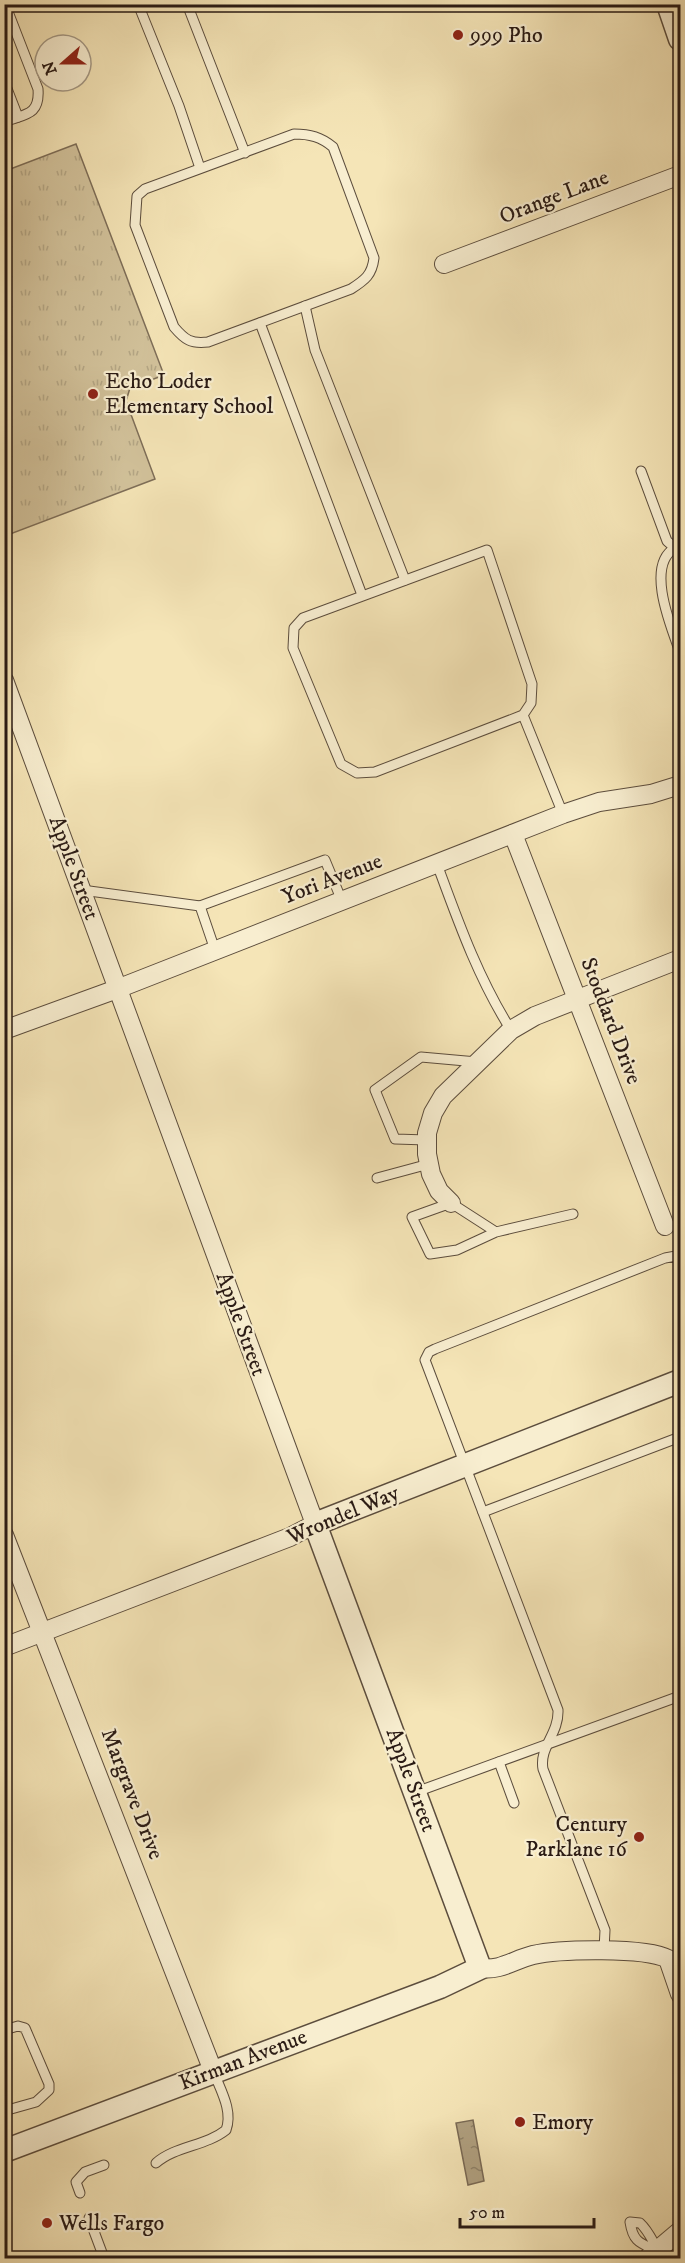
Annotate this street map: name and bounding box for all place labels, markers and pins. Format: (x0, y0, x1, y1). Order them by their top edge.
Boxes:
place label: 999 Pho (469, 22, 543, 49)
marker: 999 Pho (451, 28, 465, 42)
place label: Echo Loder Elementary School (105, 368, 274, 420)
marker: Echo Loder Elementary School (86, 387, 100, 401)
place label: Century Parklane 16 (525, 1811, 629, 1863)
marker: Century Parklane 16 (632, 1830, 646, 1844)
place label: Emory (532, 2109, 594, 2136)
marker: Emory (513, 2115, 527, 2129)
place label: Wells Fargo (58, 2210, 164, 2237)
marker: Wells Fargo (40, 2216, 54, 2230)

